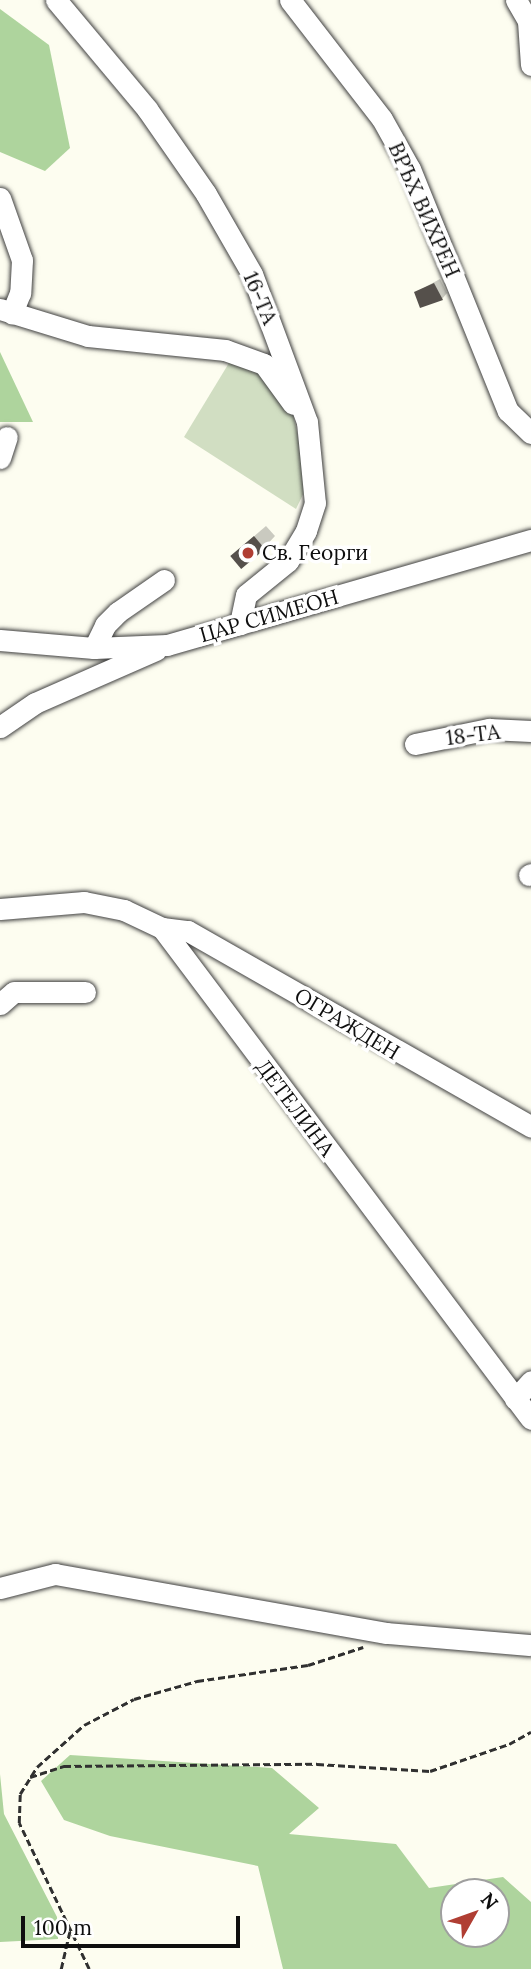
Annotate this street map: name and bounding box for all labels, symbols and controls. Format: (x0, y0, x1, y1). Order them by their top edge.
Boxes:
street label: ВРЪХ ВИХРЕН (383, 138, 465, 282)
street label: 16-ТА (238, 268, 282, 328)
place label: Св. Георги (262, 540, 368, 566)
marker: Св. Георги (240, 545, 256, 561)
street label: ЦАР СИМЕОН (196, 584, 342, 648)
street label: 18-ТА (444, 719, 502, 751)
street label: ОГРАЖДЕН (290, 983, 404, 1065)
street label: ДЕТЕЛИНА (250, 1055, 340, 1161)
north arrow (440, 1878, 510, 1948)
text: N (476, 1887, 503, 1914)
scale bar (24, 1902, 243, 1946)
text: 100 m (34, 1914, 92, 1941)

